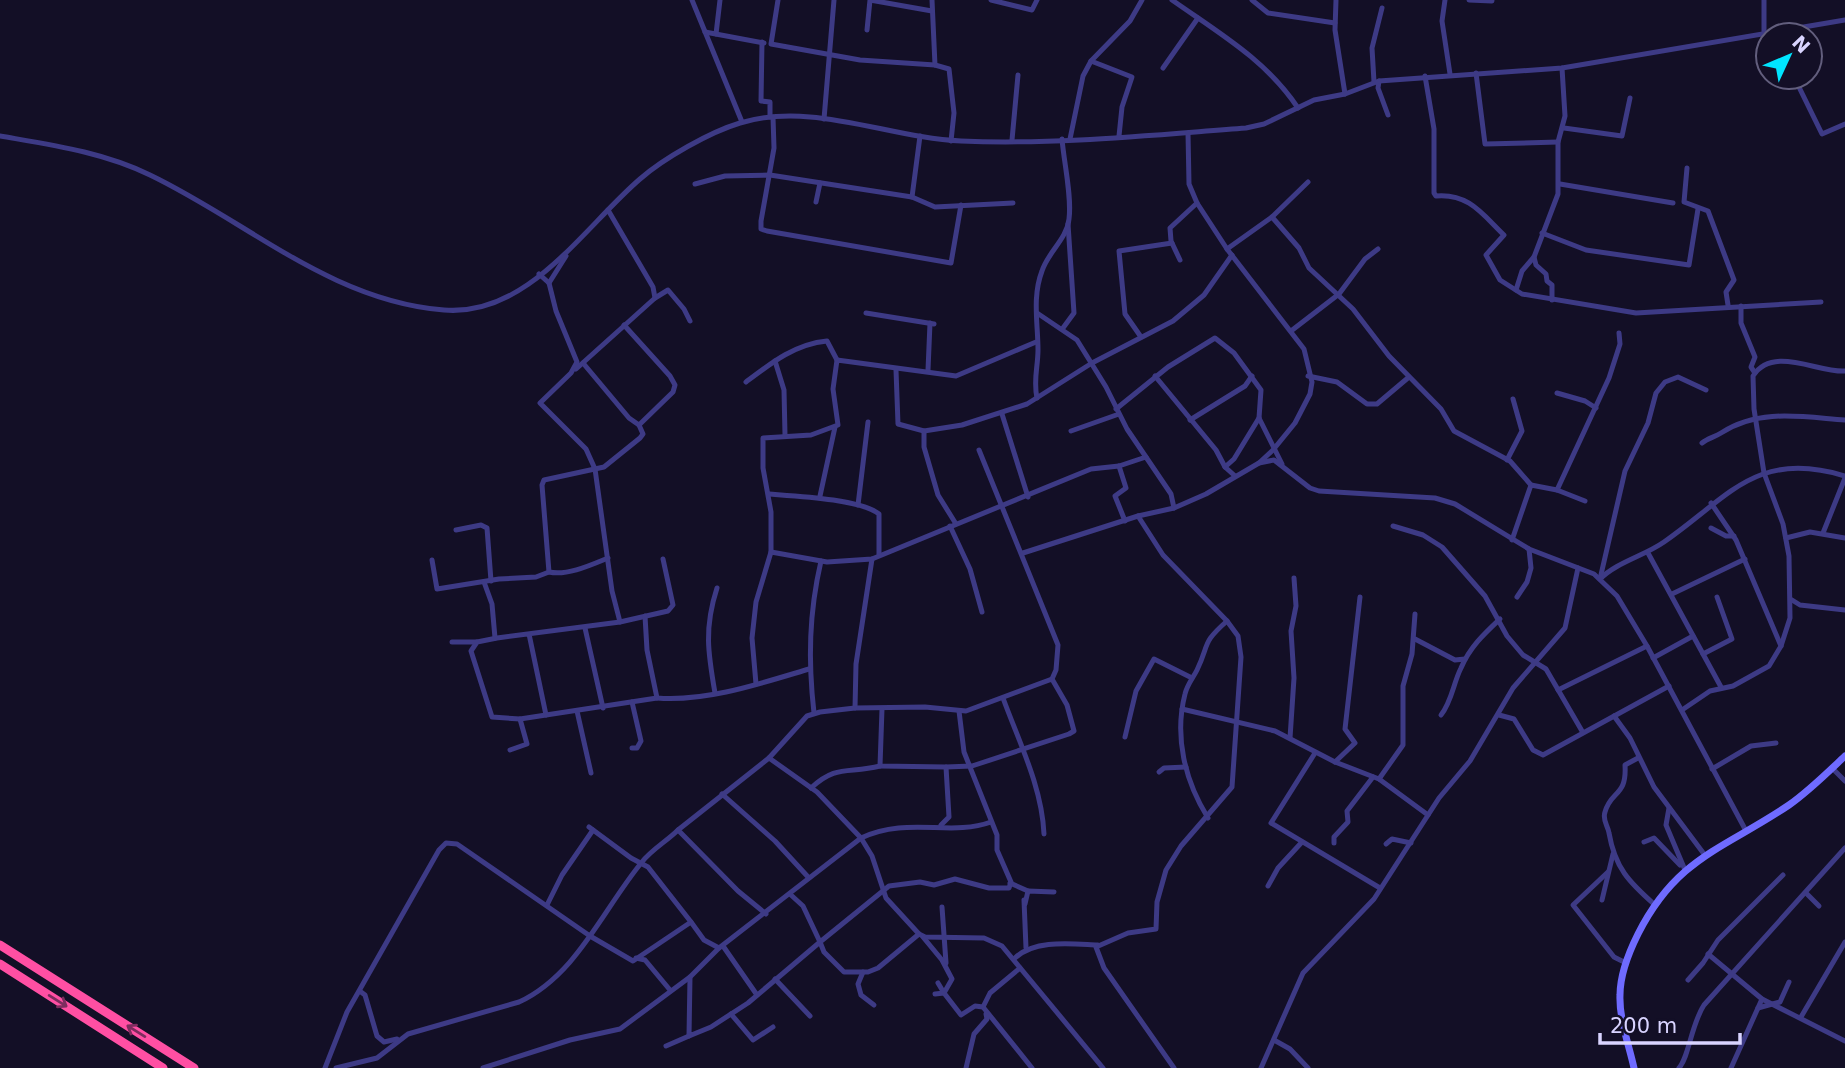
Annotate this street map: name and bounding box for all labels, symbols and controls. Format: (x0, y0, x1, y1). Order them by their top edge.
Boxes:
north arrow (1754, 21, 1824, 91)
text: N (1788, 31, 1815, 58)
one-way arrow (47, 994, 67, 1008)
scale bar (1600, 1002, 1740, 1046)
text: 200 m (1610, 1014, 1677, 1038)
one-way arrow (127, 1024, 146, 1039)

